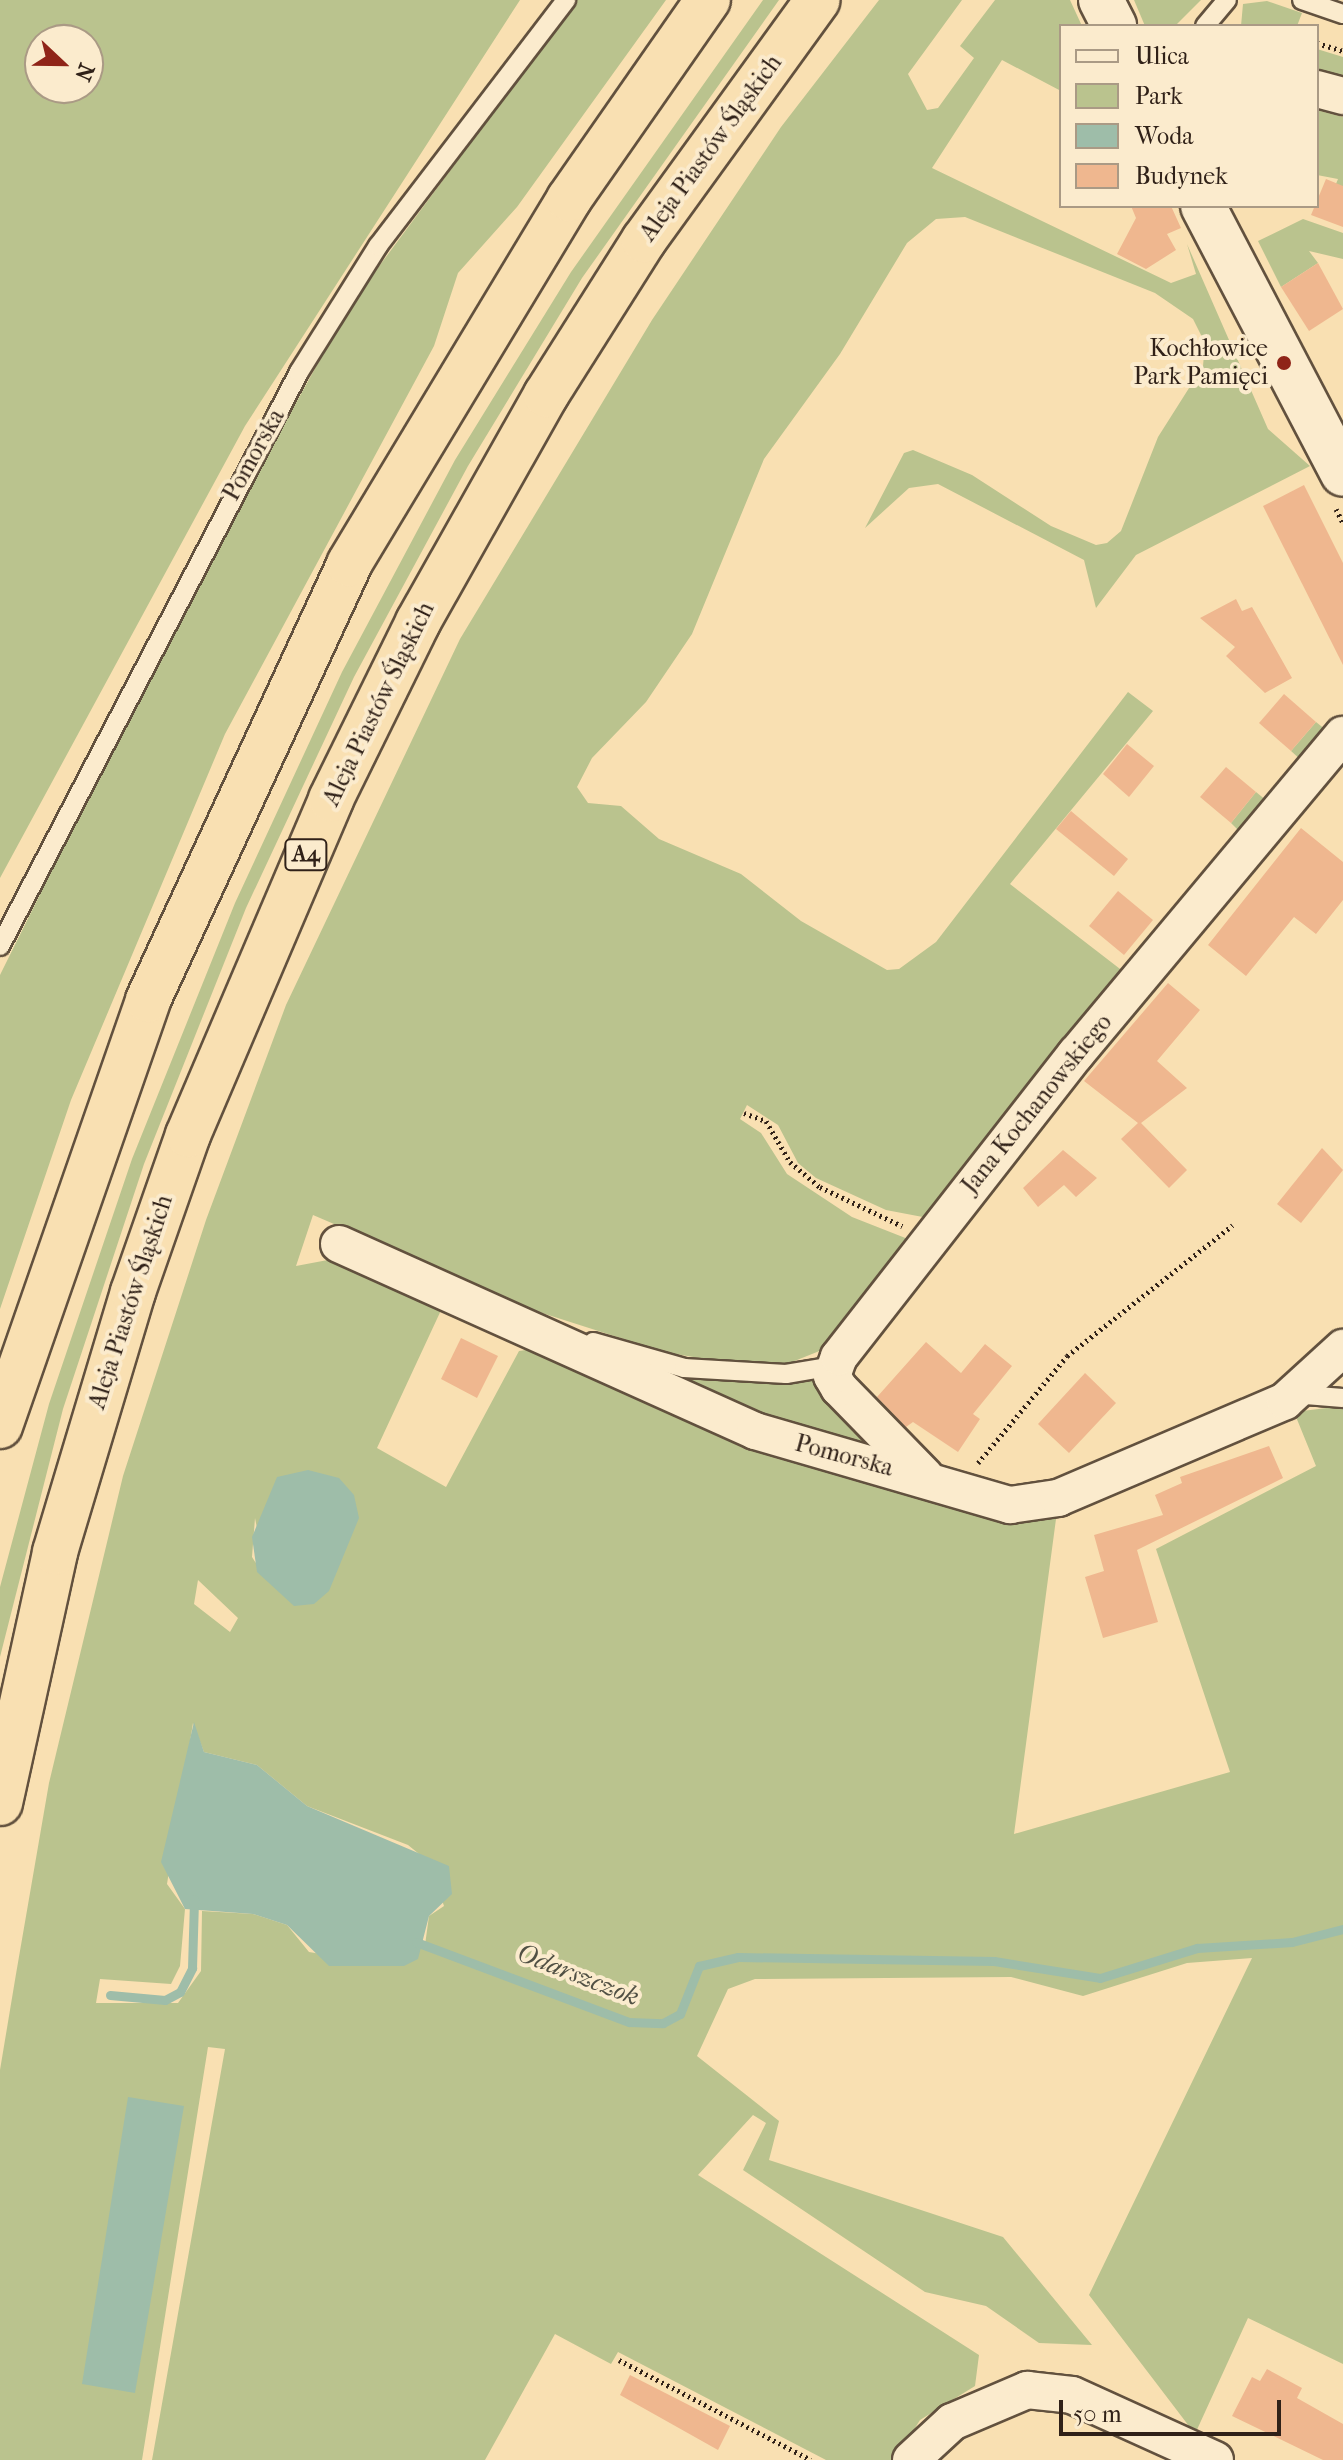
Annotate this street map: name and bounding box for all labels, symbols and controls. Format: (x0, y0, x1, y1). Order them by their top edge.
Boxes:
north arrow (24, 24, 104, 104)
legend (1059, 24, 1319, 208)
text: Ulica (1135, 42, 1189, 70)
street label: Aleja Piastów Śląskich (634, 49, 788, 247)
text: N (69, 60, 100, 85)
text: Park (1135, 82, 1183, 110)
text: Woda (1135, 122, 1193, 150)
text: Budynek (1135, 162, 1228, 190)
place label: Kochłowice Park Pamięci (1133, 335, 1268, 391)
marker: Kochłowice Park Pamięci (1275, 354, 1293, 372)
street label: Pomorska (217, 404, 291, 506)
street label: Aleja Piastów Śląskich (317, 597, 441, 811)
road number: A4 (284, 837, 328, 873)
street label: Jana Kochanowskiego (956, 1009, 1118, 1199)
street label: Aleja Piastów Śląskich (83, 1191, 179, 1413)
street label: Pomorska (792, 1429, 896, 1483)
water label: Odarszczok (512, 1937, 644, 2013)
scale bar (1063, 2384, 1285, 2434)
text: 50 m (1073, 2400, 1122, 2428)

